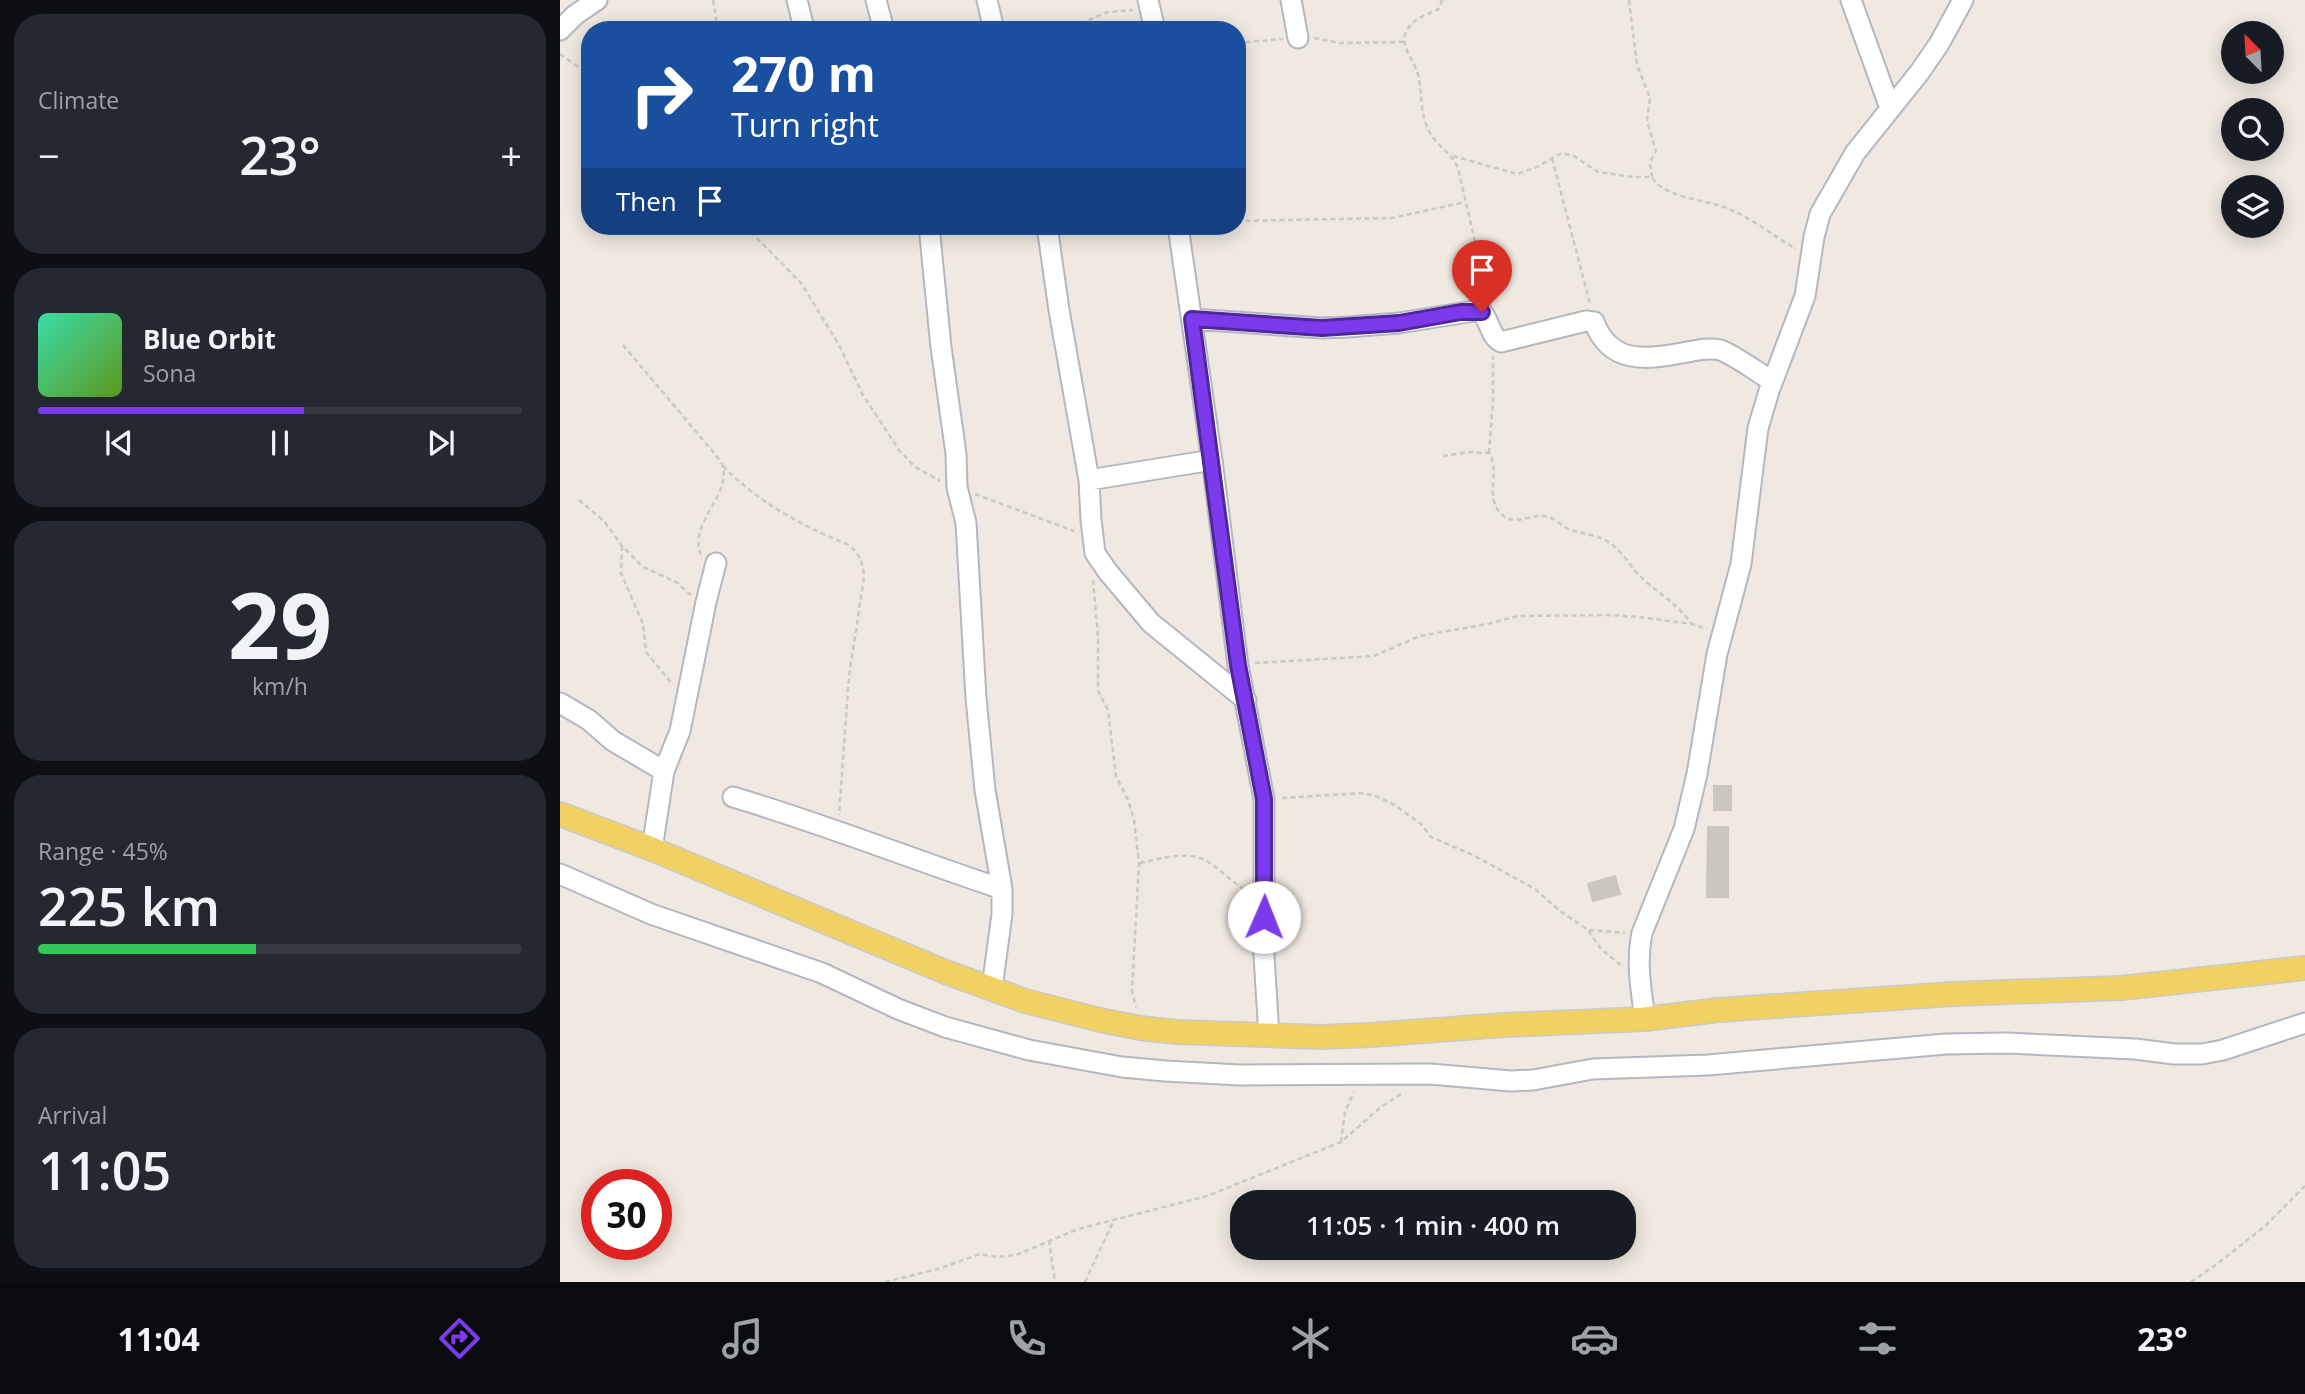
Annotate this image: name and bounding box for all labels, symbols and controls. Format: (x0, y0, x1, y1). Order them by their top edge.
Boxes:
north arrow (2221, 21, 2284, 84)
map controls (2221, 21, 2284, 238)
text: 270 m (731, 40, 876, 106)
icon: right (616, 49, 707, 140)
text: Climate (38, 84, 119, 116)
button: search (2221, 98, 2284, 161)
text: Turn right (731, 103, 879, 146)
text: 23° (239, 119, 321, 190)
text: − (38, 129, 60, 181)
text: + (500, 129, 522, 181)
button: layers (2221, 175, 2284, 238)
icon: arrive (691, 182, 729, 220)
text: Then (616, 183, 677, 219)
pin (1452, 240, 1512, 312)
icon: arrive (1463, 251, 1501, 289)
text: Blue Orbit (143, 321, 276, 357)
text: Sona (143, 357, 196, 389)
icon: previous (100, 424, 138, 462)
icon: pause (261, 424, 299, 462)
icon: next (422, 424, 460, 462)
text: 29 (228, 562, 332, 686)
text: km/h (252, 670, 308, 702)
text: Range · 45% (38, 835, 168, 867)
text: 225 km (38, 870, 220, 941)
position arrow (1227, 880, 1301, 954)
text: Arrival (38, 1099, 107, 1131)
text: 11:05 (38, 1134, 171, 1205)
speed limit sign: 30 (581, 1169, 672, 1260)
text: 11:05 · 1 min · 400 m (1306, 1207, 1560, 1243)
icon: directions (435, 1314, 484, 1363)
icon: music (718, 1314, 767, 1363)
icon: phone (1002, 1314, 1051, 1363)
icon: climate (1286, 1314, 1335, 1363)
icon: car (1570, 1314, 1619, 1363)
icon: filters (1853, 1314, 1902, 1363)
text: 11:04 (117, 1317, 200, 1360)
text: 23° (2137, 1317, 2188, 1360)

